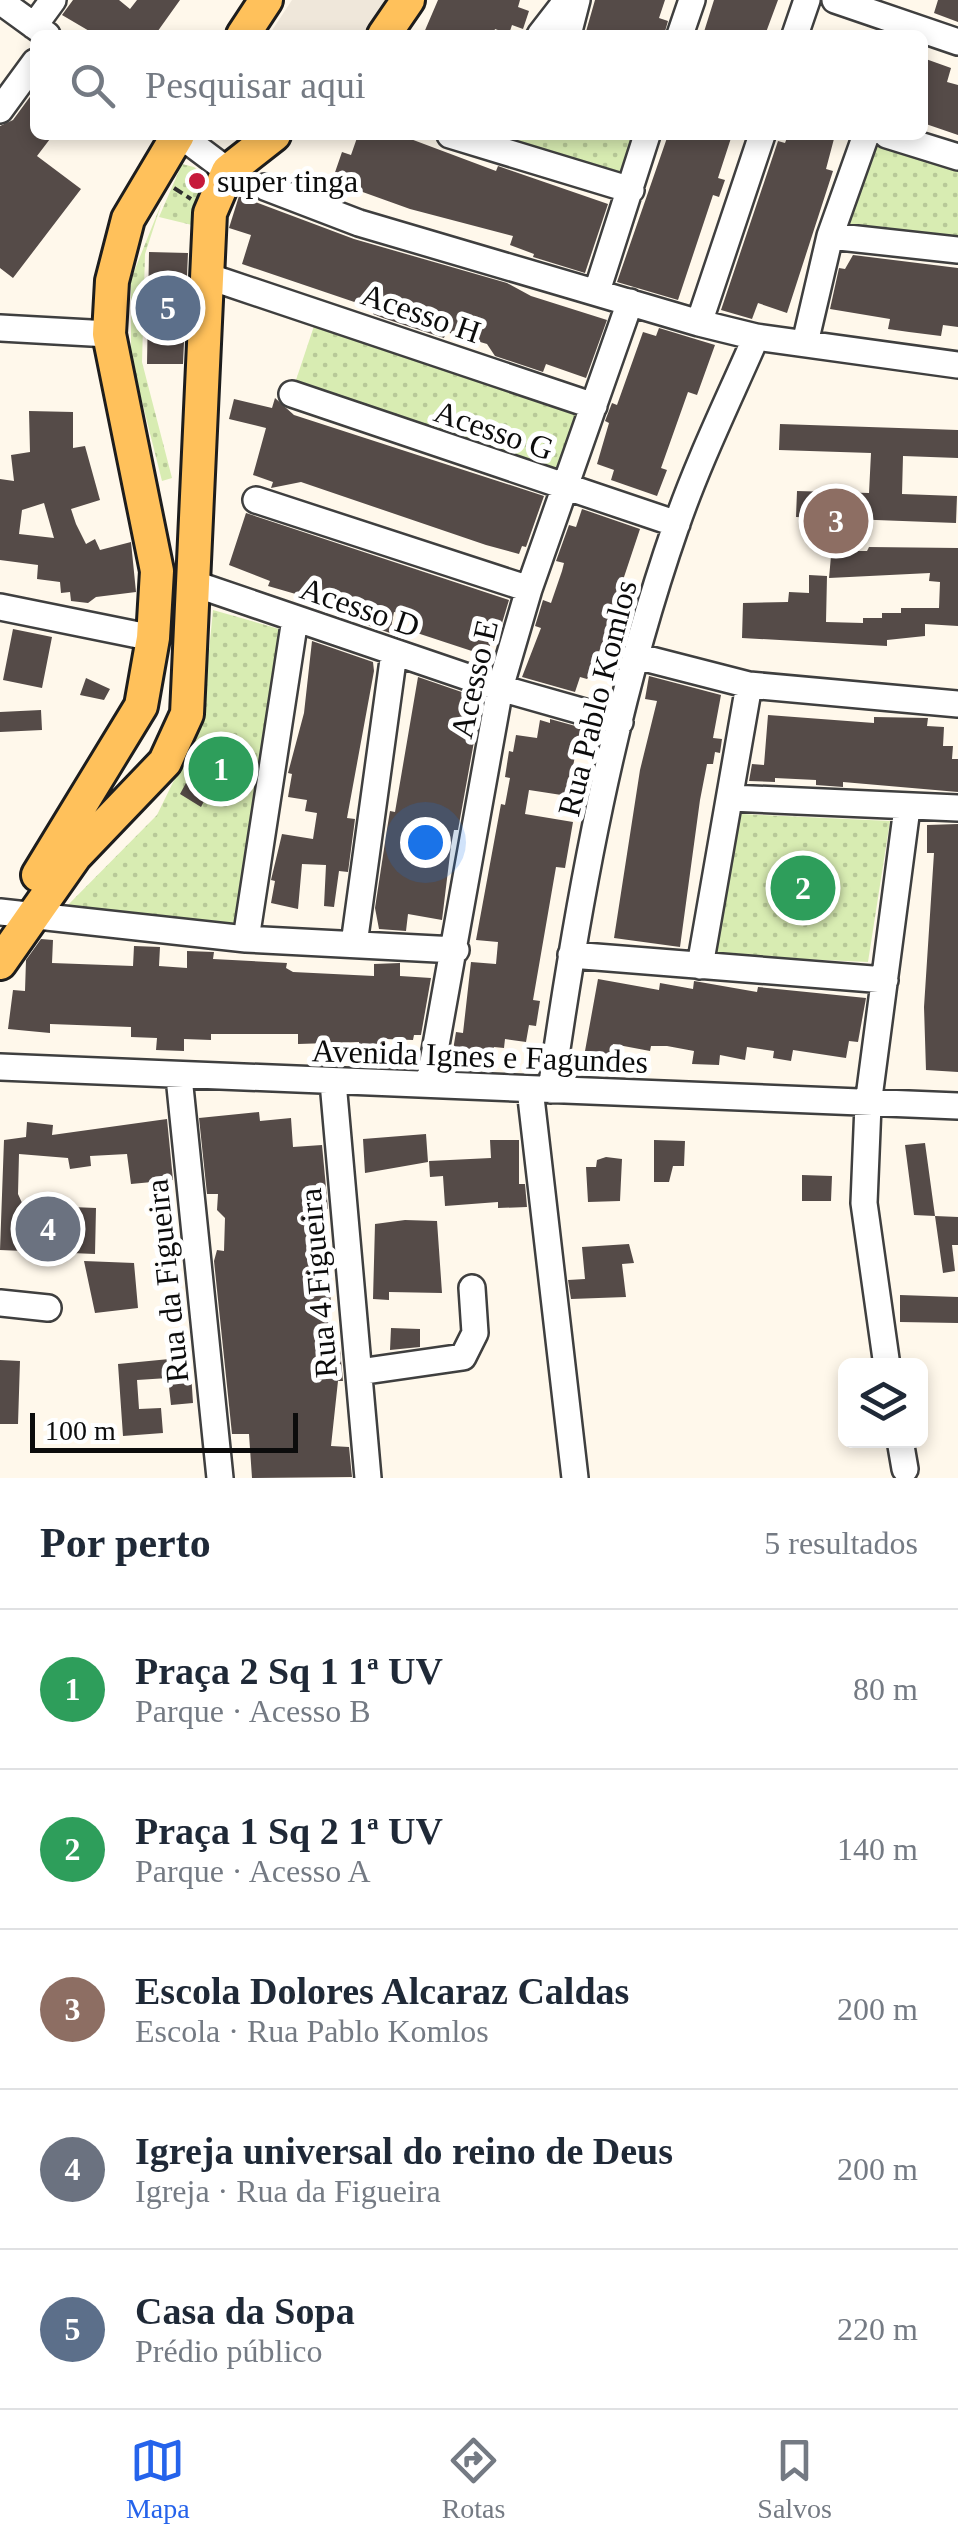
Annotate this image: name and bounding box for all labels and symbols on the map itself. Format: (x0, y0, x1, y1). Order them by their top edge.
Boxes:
place label: super tinga (217, 163, 358, 199)
marker: super tinga (186, 170, 208, 192)
pin: 5 (136, 270, 200, 346)
street label: Acesso H (357, 276, 485, 350)
street label: Acesso G (430, 393, 558, 467)
pin: 3 (804, 484, 868, 558)
street label: Acesso D (296, 570, 424, 644)
street label: Rua Pablo Komlos (550, 576, 644, 820)
street label: Acesso E (443, 617, 505, 741)
pin: 1 (188, 732, 254, 806)
your location (400, 817, 451, 868)
pin: 2 (770, 850, 836, 926)
street label: Avenida Ignes e Fagundes (311, 1032, 649, 1080)
street label: Rua da Figueira (138, 1177, 196, 1385)
street label: Rua 4 Figueira (292, 1187, 344, 1379)
pin: 4 (15, 1192, 80, 1266)
scale bar (30, 1408, 298, 1452)

